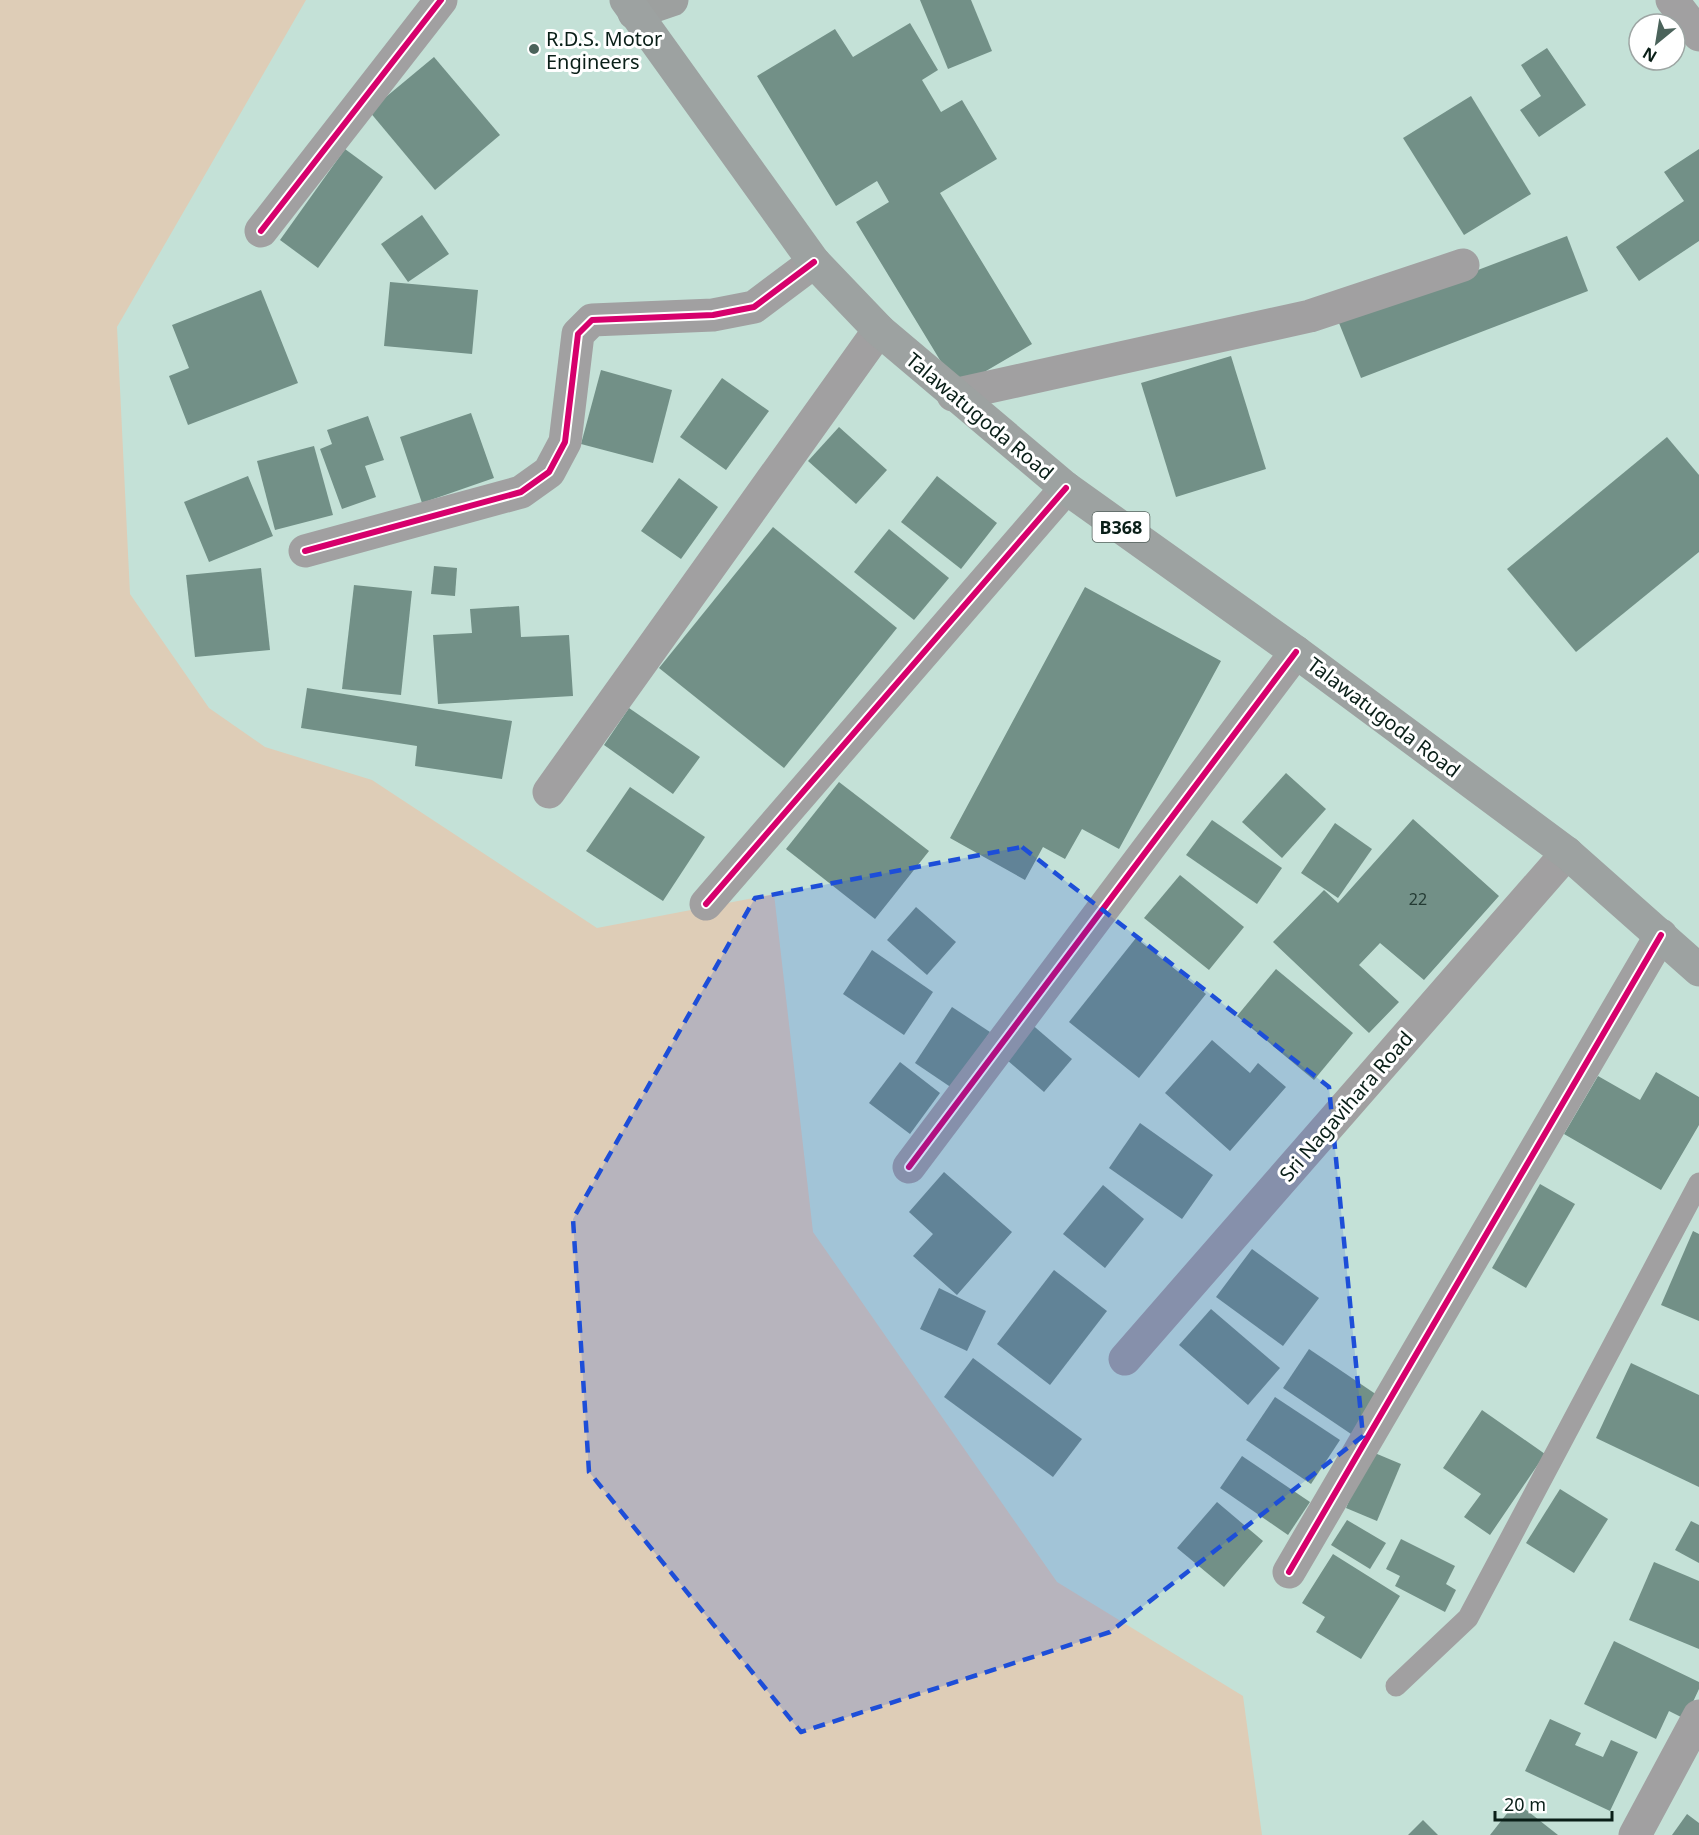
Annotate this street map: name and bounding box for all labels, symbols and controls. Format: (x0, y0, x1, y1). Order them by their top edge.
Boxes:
north arrow (1627, 12, 1687, 72)
place label: R.D.S. Motor Engineers (546, 25, 662, 75)
marker: R.D.S. Motor Engineers (527, 42, 541, 56)
text: N (1638, 42, 1661, 68)
street label: Talawatugoda Road (901, 346, 1059, 486)
road number: B368 (1092, 512, 1150, 542)
street label: Talawatugoda Road (1302, 651, 1466, 783)
house number: 22 (1409, 888, 1427, 910)
street label: Sri Nagavihara Road (1273, 1025, 1419, 1187)
scale bar (1495, 1784, 1612, 1822)
text: 20 m (1504, 1792, 1546, 1816)

